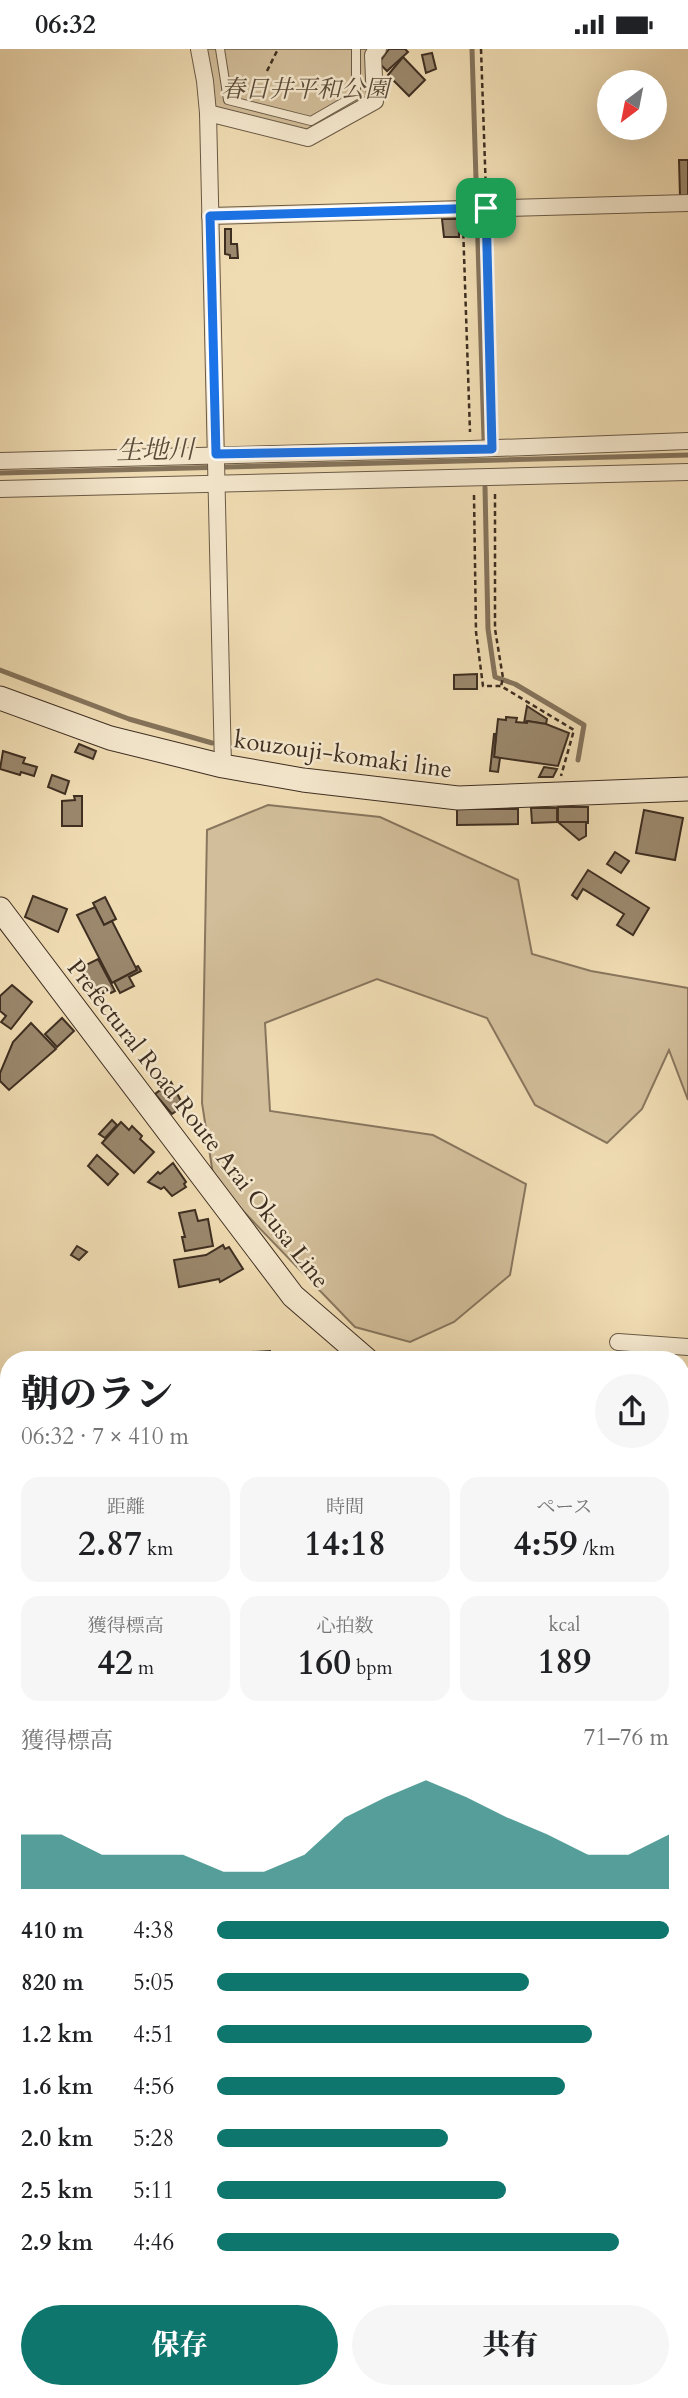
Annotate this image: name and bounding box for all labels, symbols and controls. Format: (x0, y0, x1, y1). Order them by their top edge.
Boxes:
text: 06:32 (35, 7, 96, 42)
north arrow (597, 70, 667, 140)
map controls (597, 70, 667, 140)
park label: 春日井平和公園 (221, 73, 393, 106)
pin (456, 178, 516, 238)
icon: arrive (467, 189, 505, 227)
water label: 生地川 (116, 432, 197, 468)
street label: kouzouji-komaki line (232, 723, 454, 787)
street label: Prefectural Road Route Arai Okusa Line (59, 953, 337, 1295)
text: 朝のラン (21, 1369, 173, 1421)
button: share (595, 1374, 669, 1448)
text: 06:32 · 7 × 410 m (21, 1421, 189, 1452)
text: 距離 (107, 1494, 145, 1520)
text: 時間 (326, 1494, 364, 1520)
text: ペース (536, 1494, 592, 1520)
text: 2.87 (78, 1520, 142, 1568)
text: 14:18 (304, 1520, 386, 1568)
text: 4:59 (514, 1520, 578, 1568)
text: km (142, 1536, 173, 1562)
text: /km (578, 1536, 615, 1562)
text: kcal (548, 1612, 580, 1638)
text: 獲得標高 (88, 1613, 164, 1639)
text: 心拍数 (316, 1613, 374, 1639)
text: 189 (537, 1638, 591, 1686)
text: 42 (97, 1639, 133, 1687)
text: 160 (297, 1639, 351, 1687)
text: m (133, 1655, 154, 1681)
text: bpm (351, 1655, 393, 1681)
text: 71–76 m (584, 1722, 669, 1753)
text: 獲得標高 (21, 1725, 113, 1756)
text: 410 m (21, 1915, 84, 1946)
text: 4:38 (133, 1915, 174, 1946)
text: 820 m (21, 1967, 84, 1998)
text: 5:05 (133, 1967, 174, 1998)
text: 1.2 km (21, 2019, 93, 2050)
text: 4:51 (133, 2019, 174, 2050)
text: 1.6 km (21, 2071, 93, 2102)
text: 4:56 (133, 2071, 174, 2102)
text: 2.0 km (21, 2123, 93, 2154)
text: 5:28 (133, 2123, 174, 2154)
text: 2.5 km (21, 2175, 93, 2206)
text: 5:11 (133, 2175, 174, 2206)
text: 2.9 km (21, 2227, 93, 2258)
text: 4:46 (133, 2227, 174, 2258)
button: 保存 (21, 2305, 338, 2385)
button: 共有 (352, 2305, 669, 2385)

